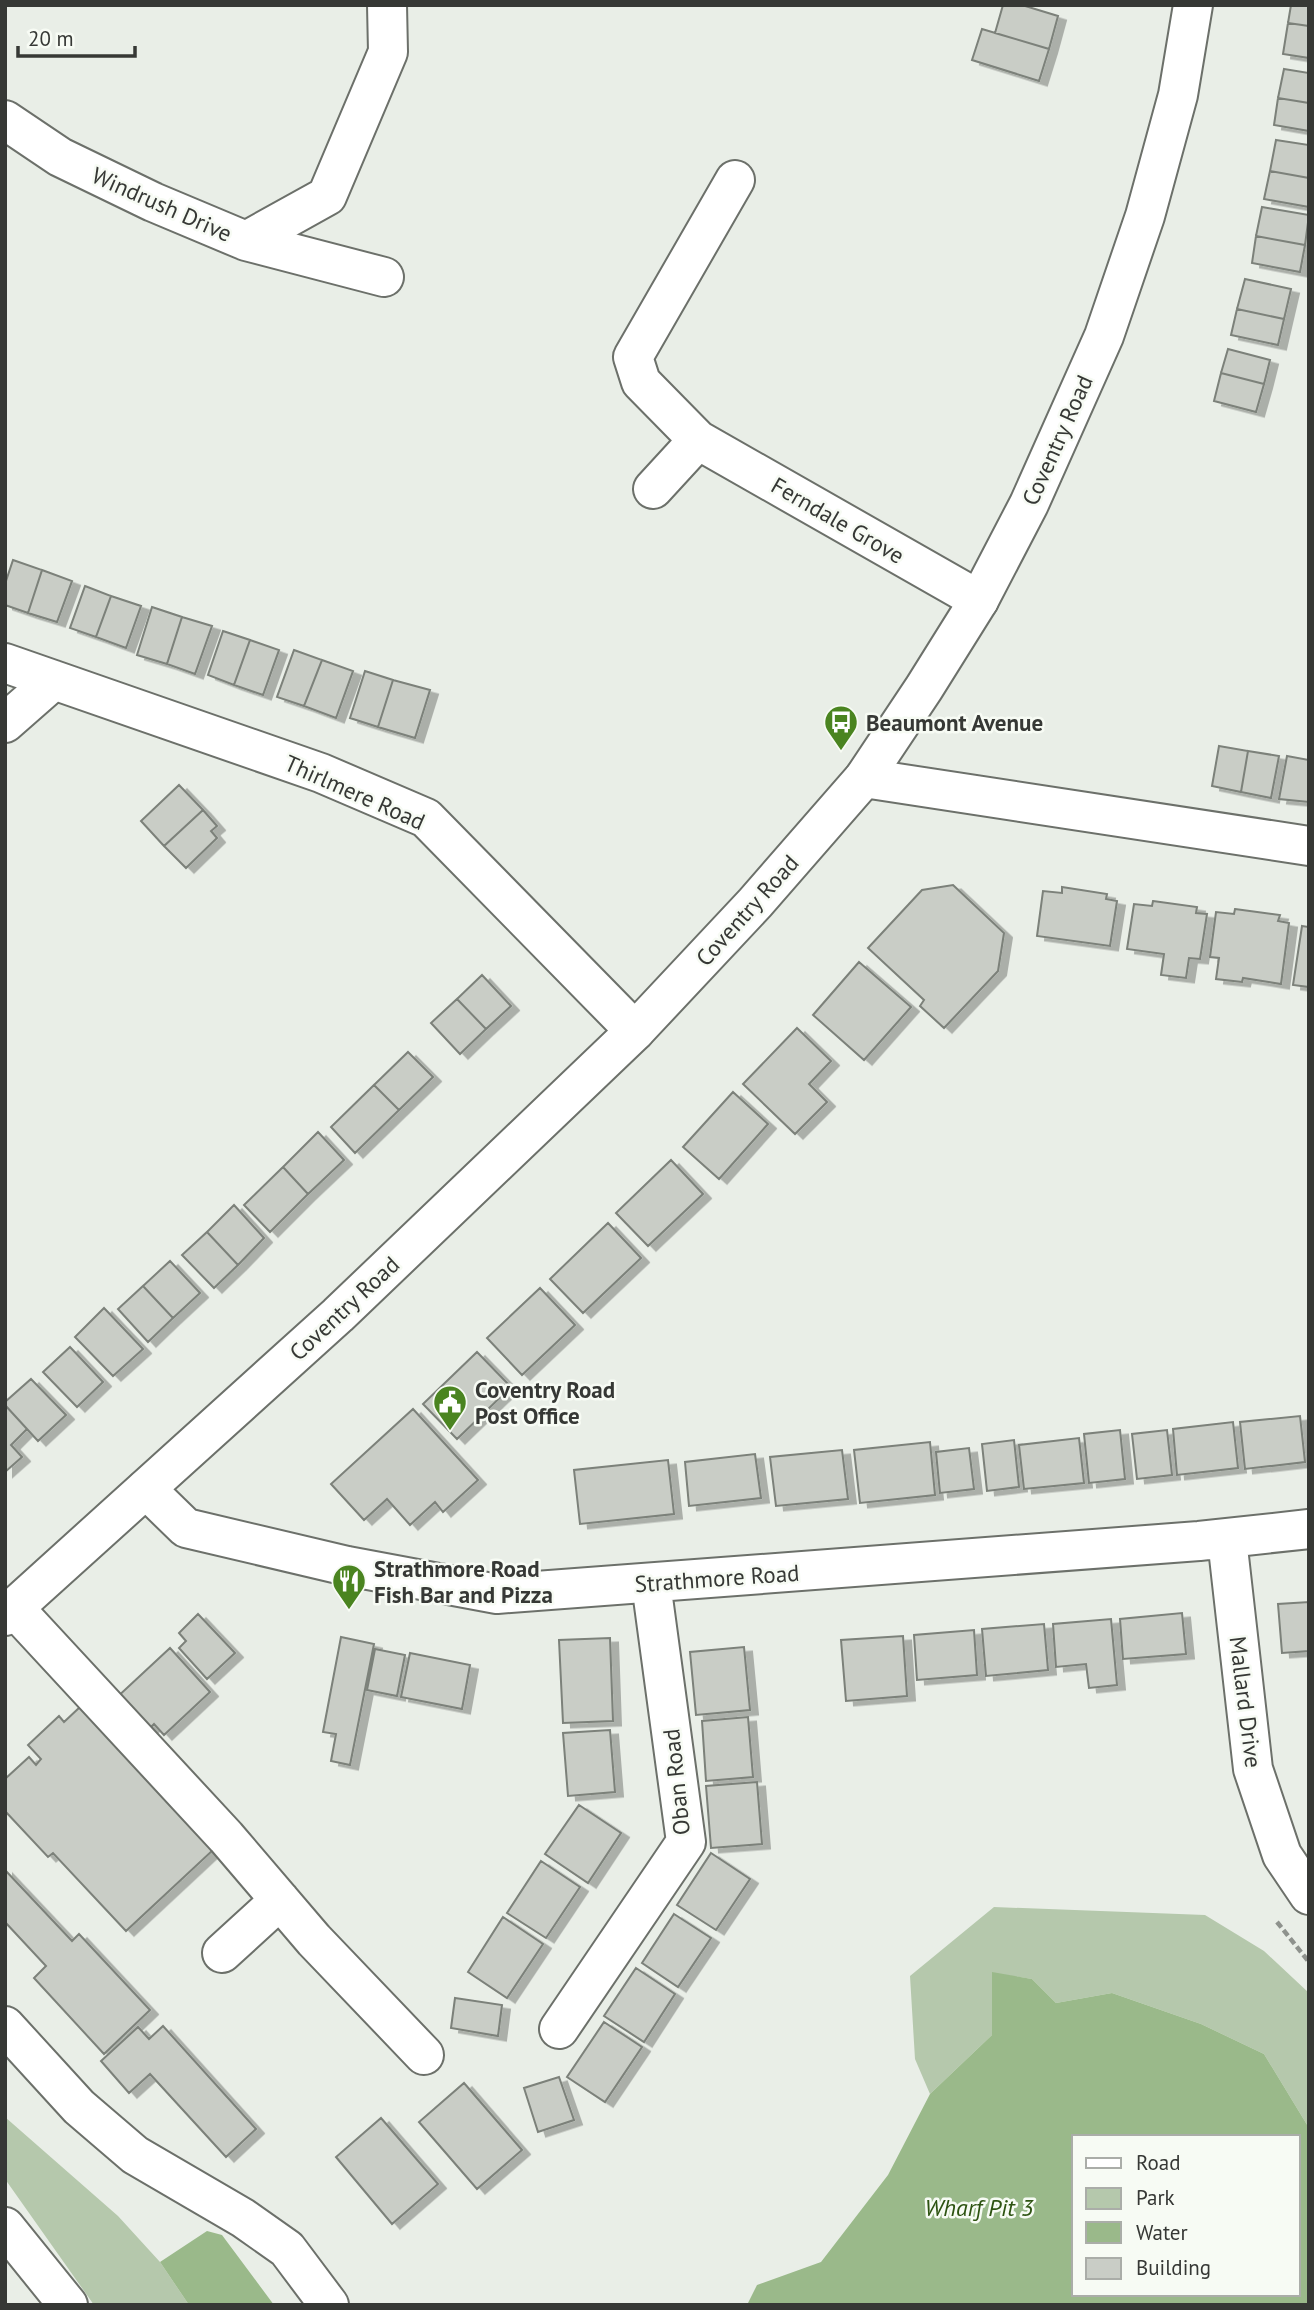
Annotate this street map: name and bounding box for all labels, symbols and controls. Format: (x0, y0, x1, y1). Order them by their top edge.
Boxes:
scale bar (18, 14, 135, 58)
text: 20 m (28, 25, 74, 52)
street label: Windrush Drive (87, 160, 237, 248)
street label: Coventry Road (1015, 370, 1099, 510)
street label: Ferndale Grove (766, 470, 910, 570)
bus stop icon: Beaumont Avenue (822, 703, 860, 752)
place label: Beaumont Avenue (866, 708, 1043, 737)
street label: Thirlmere Road (280, 748, 430, 836)
street label: Coventry Road (689, 848, 805, 972)
street label: Coventry Road (283, 1250, 405, 1366)
place label: Coventry Road Post Office (475, 1375, 615, 1430)
public building icon: Coventry Road Post Office (431, 1383, 469, 1432)
place label: Strathmore Road Fish Bar and Pizza (374, 1554, 553, 1609)
street label: Strathmore Road (634, 1558, 800, 1598)
restaurant icon: Strathmore Road Fish Bar and Pizza (330, 1562, 368, 1611)
street label: Mallard Drive (1224, 1635, 1268, 1769)
street label: Oban Road (656, 1727, 696, 1837)
legend (1072, 2135, 1300, 2296)
text: Road (1136, 2149, 1180, 2176)
text: Park (1136, 2184, 1175, 2211)
water label: Wharf Pit 3 (924, 2192, 1034, 2223)
text: Water (1136, 2219, 1188, 2246)
text: Building (1136, 2254, 1211, 2281)

